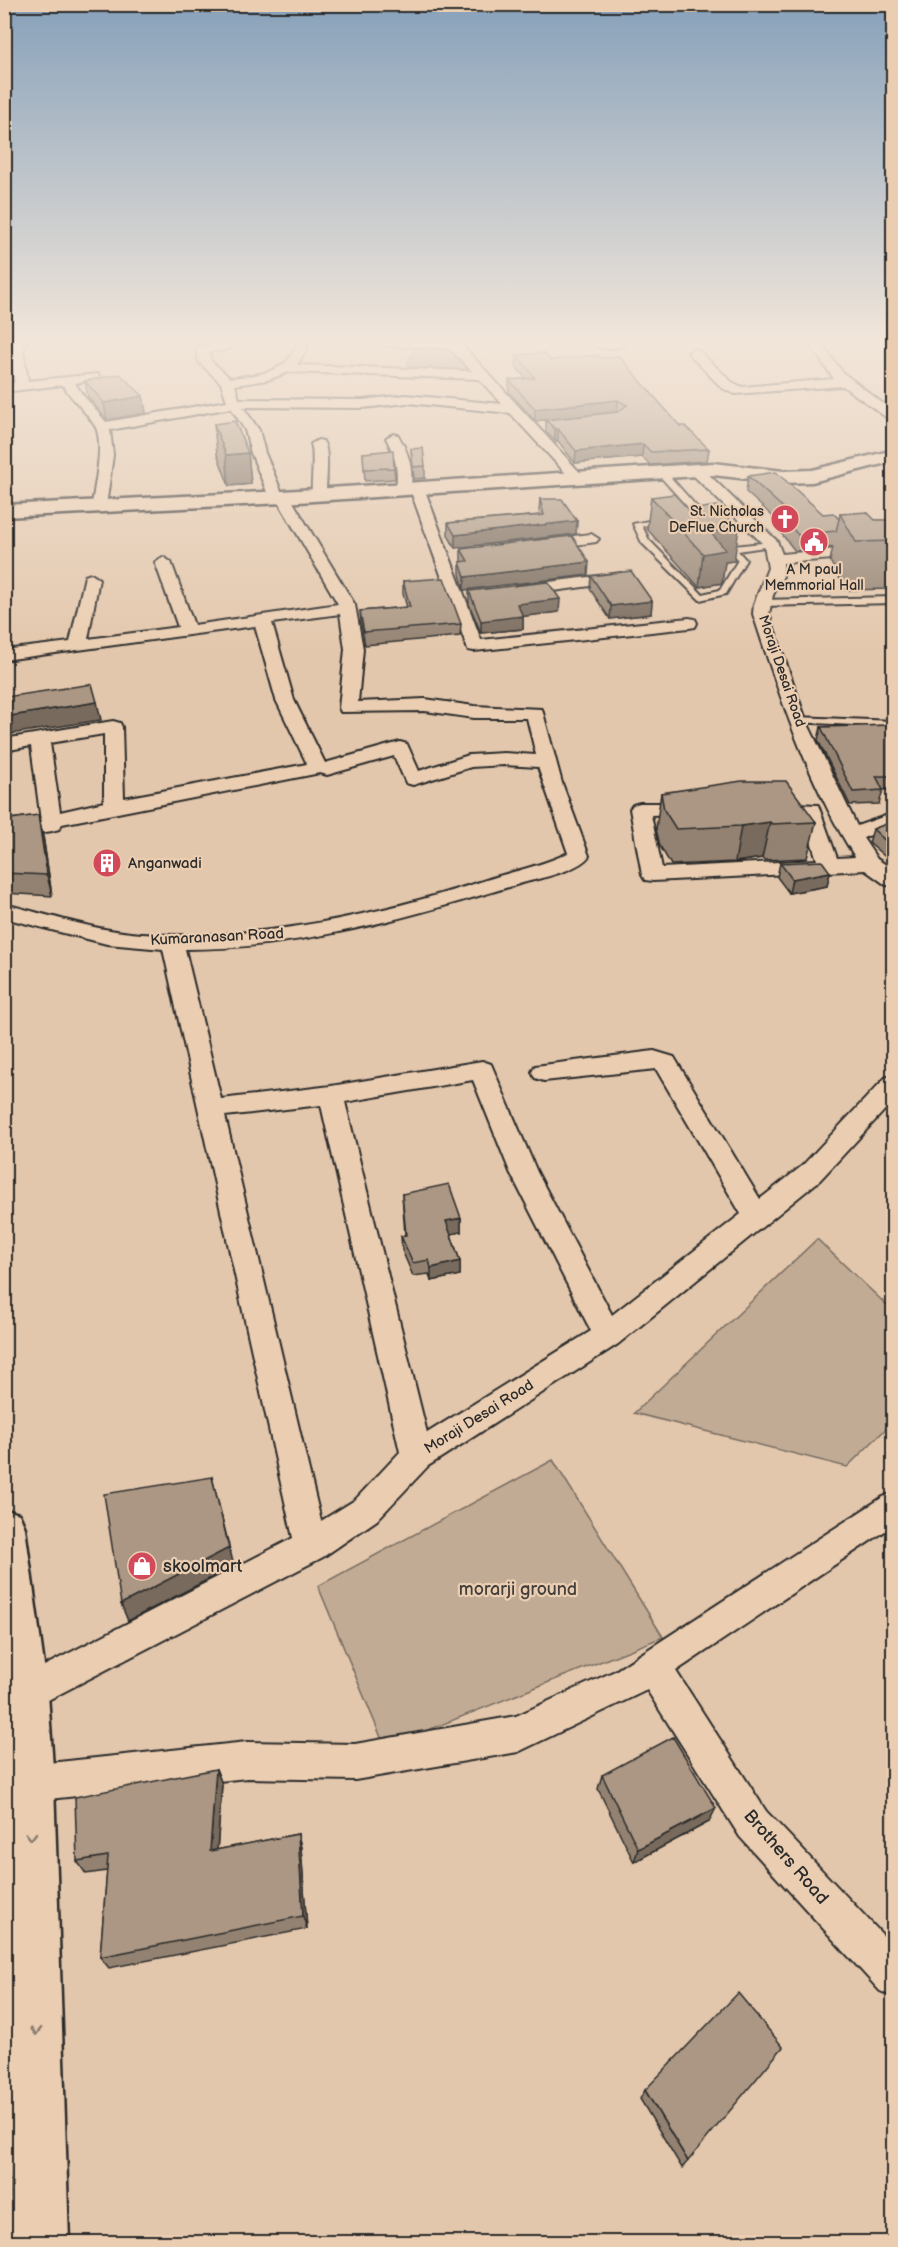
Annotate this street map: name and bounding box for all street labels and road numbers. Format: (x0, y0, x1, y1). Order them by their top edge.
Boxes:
street label: Moraji Desai Road (755, 613, 809, 729)
street label: Kumaranasan Road (150, 924, 284, 950)
street label: Moraji Desai Road (421, 1376, 537, 1458)
street label: Brothers Road (739, 1805, 833, 1909)

